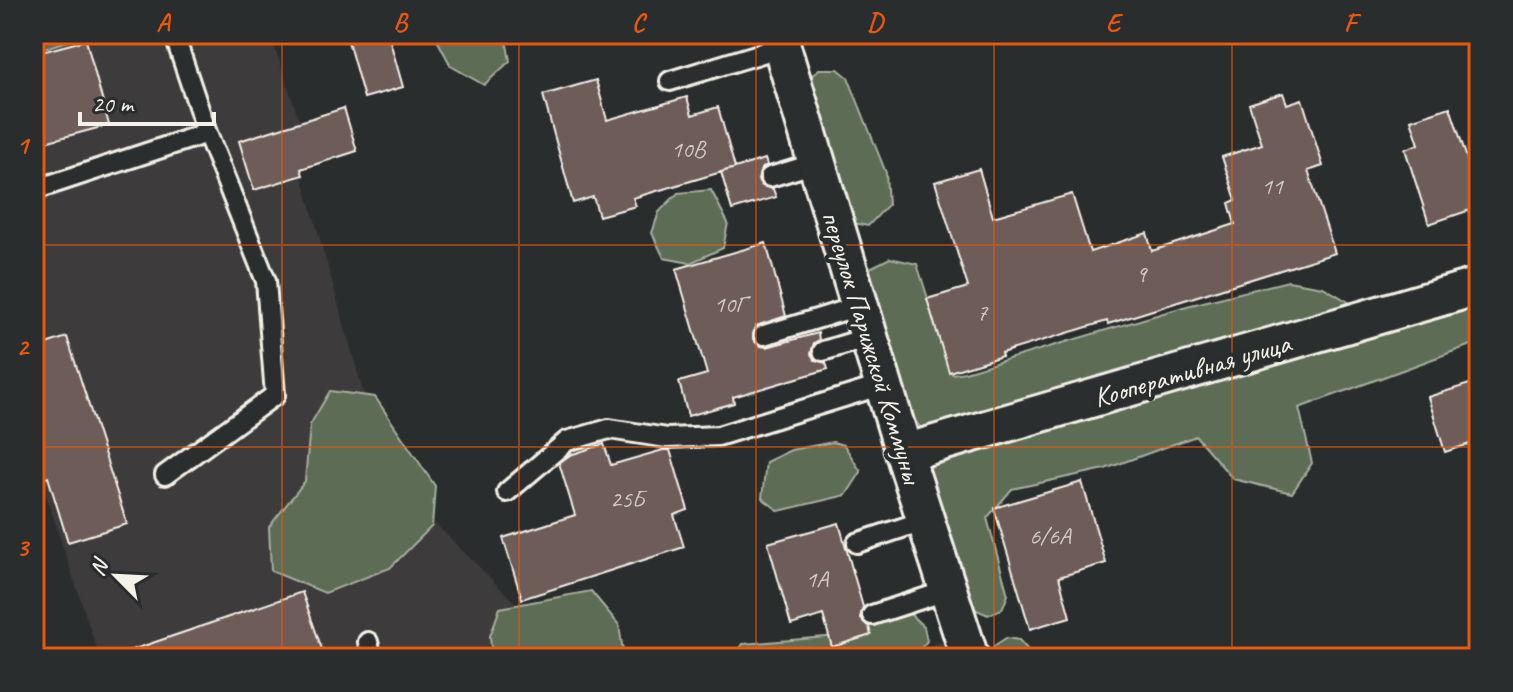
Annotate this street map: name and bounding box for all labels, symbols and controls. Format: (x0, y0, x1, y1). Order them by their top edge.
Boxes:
text: A (156, 6, 171, 39)
text: B (393, 6, 409, 39)
text: C (632, 6, 648, 39)
text: D (867, 6, 885, 39)
text: E (1106, 6, 1124, 39)
text: F (1344, 6, 1362, 39)
scale bar (80, 76, 214, 126)
text: 20 m (92, 89, 135, 119)
text: 1 (16, 129, 31, 162)
house number: 10В (671, 134, 707, 164)
house number: 11 (1261, 171, 1284, 201)
street label: переулок Парижской Коммуны (814, 206, 931, 490)
house number: 9 (1136, 259, 1149, 289)
house number: 10Г (714, 289, 751, 319)
house number: 7 (977, 297, 989, 327)
street label: Кооперативная улица (1090, 325, 1296, 415)
text: 2 (16, 330, 30, 363)
house number: 25Б (610, 484, 648, 514)
house number: 6/6А (1029, 521, 1072, 551)
text: 3 (16, 531, 30, 564)
north arrow (76, 536, 156, 616)
text: N (83, 553, 116, 580)
house number: 1А (806, 564, 829, 594)

